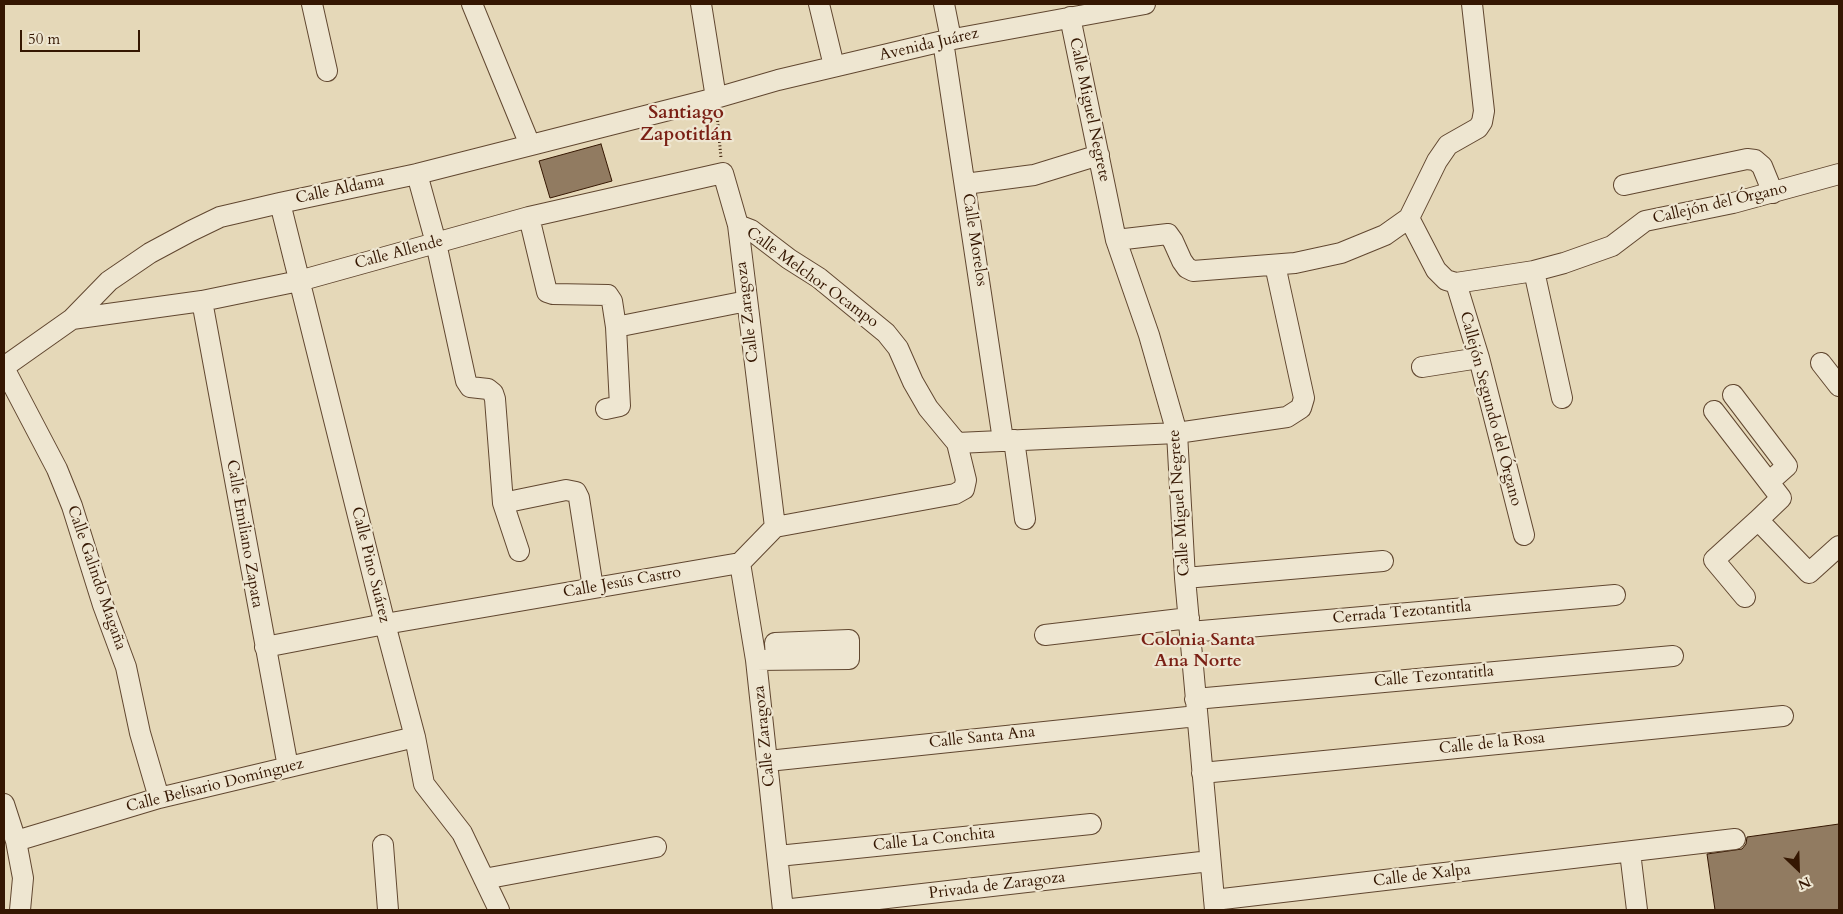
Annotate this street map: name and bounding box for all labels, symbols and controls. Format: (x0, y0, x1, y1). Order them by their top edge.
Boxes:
scale bar (22, 20, 142, 52)
street label: Avenida Juárez (877, 24, 981, 66)
text: 50 m (28, 29, 60, 49)
street label: Calle Miguel Negrete (1064, 36, 1114, 184)
district label: Santiago Zapotitlán (640, 103, 732, 147)
street label: Calle Aldama (294, 171, 386, 209)
street label: Callejón del Órgano (1651, 179, 1789, 229)
street label: Calle Morelos (957, 192, 991, 288)
street label: Calle Melchor Ocampo (742, 224, 882, 332)
street label: Calle Allende (353, 232, 445, 274)
street label: Calle Zaragoza (732, 260, 764, 364)
street label: Callejón Segundo del Órgano (1455, 310, 1525, 508)
street label: Calle Miguel Negrete (1165, 429, 1195, 577)
street label: Calle Emiliano Zapata (222, 458, 266, 610)
street label: Calle Galindo Magaña (62, 503, 130, 653)
street label: Calle Pino Suárez (346, 505, 394, 625)
street label: Calle Jesús Castro (562, 563, 682, 603)
street label: Cerrada Tezotantitla (1332, 597, 1472, 629)
district label: Colonia Santa Ana Norte (1141, 630, 1255, 672)
street label: Calle Tezontatitla (1373, 662, 1495, 692)
street label: Calle Zaragoza (750, 684, 780, 788)
street label: Calle Santa Ana (928, 723, 1036, 753)
street label: Calle de la Rosa (1438, 729, 1546, 759)
street label: Calle Belisario Domínguez (124, 755, 306, 817)
street label: Calle La Conchita (872, 824, 996, 856)
north arrow (1773, 844, 1823, 894)
street label: Calle de Xalpa (1372, 861, 1472, 891)
street label: Privada de Zaragoza (928, 868, 1066, 904)
text: N (1795, 872, 1814, 894)

